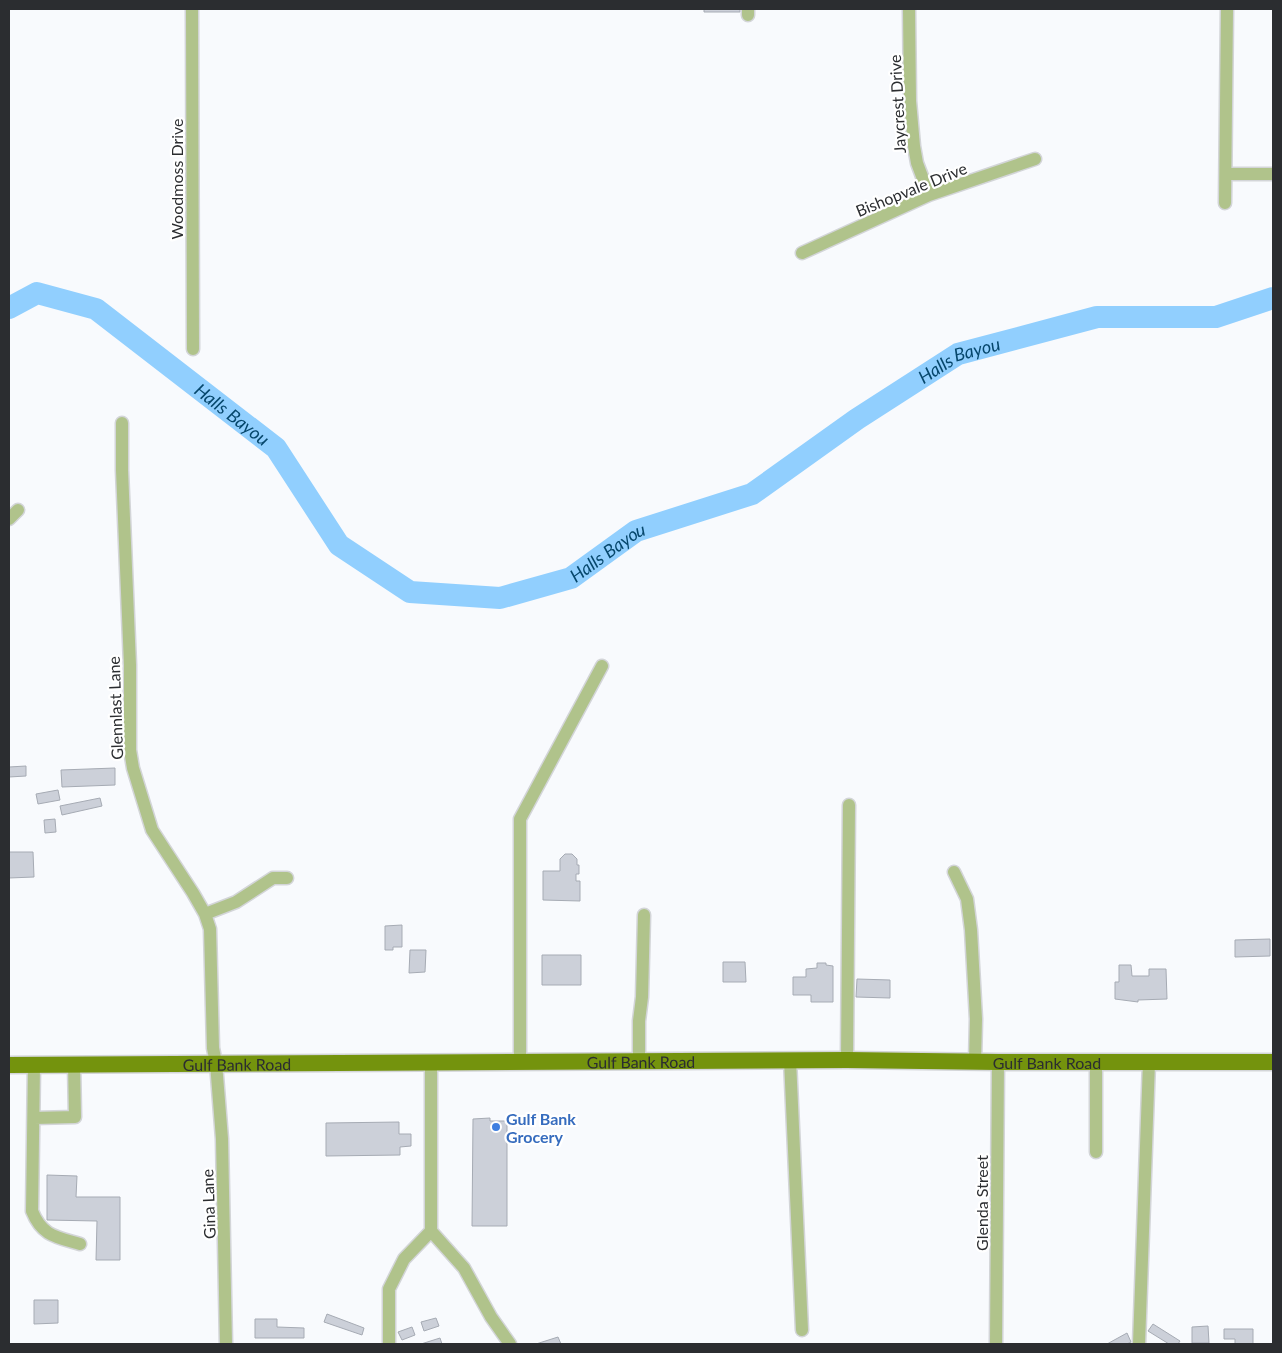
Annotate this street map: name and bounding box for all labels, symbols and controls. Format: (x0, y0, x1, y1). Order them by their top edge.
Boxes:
street label: Jaycrest Drive (885, 54, 909, 154)
street label: Woodmoss Drive (167, 118, 186, 240)
street label: Bishopvale Drive (853, 158, 969, 220)
water label: Halls Bayou (914, 332, 1002, 388)
water label: Halls Bayou (190, 378, 274, 450)
water label: Halls Bayou (565, 518, 648, 587)
street label: Glennlast Lane (104, 656, 126, 760)
street label: Gulf Bank Road (587, 1051, 695, 1071)
street label: Gulf Bank Road (993, 1053, 1101, 1072)
street label: Gulf Bank Road (183, 1054, 291, 1073)
place label: Gulf Bank Grocery (506, 1109, 576, 1146)
marker: Gulf Bank Grocery (490, 1121, 502, 1133)
street label: Glenda Street (972, 1155, 991, 1251)
street label: Gina Lane (197, 1169, 219, 1239)

